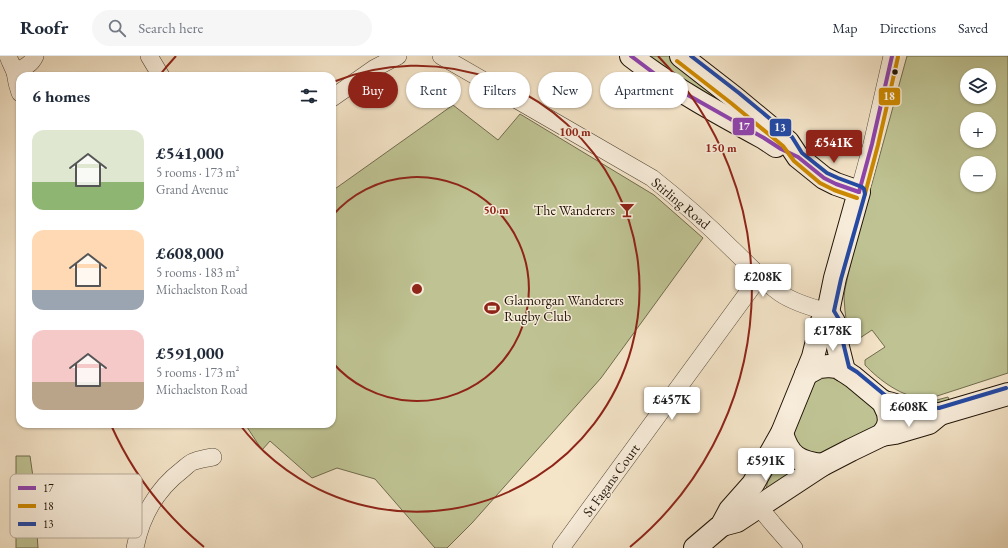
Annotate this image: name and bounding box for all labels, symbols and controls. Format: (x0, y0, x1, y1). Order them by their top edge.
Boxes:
search box (92, 10, 372, 46)
text: Roofr (20, 15, 68, 40)
icon: search (106, 17, 128, 39)
text: Search here (138, 18, 203, 37)
text: Map (832, 19, 858, 37)
text: Directions (880, 19, 936, 37)
text: Saved (958, 19, 988, 37)
unlabelled marker (890, 67, 900, 77)
map controls (960, 68, 996, 192)
button: layers (960, 68, 996, 104)
chip: Buy (348, 72, 398, 108)
chip: Rent (406, 72, 461, 108)
chip: Filters (469, 72, 530, 108)
chip: New (538, 72, 592, 108)
chip: Apartment (600, 72, 688, 108)
text: 6 homes (32, 85, 90, 107)
icon: filters (298, 85, 320, 107)
line badge: 18 (878, 87, 901, 106)
text: 18 (883, 89, 895, 103)
button: + (960, 112, 996, 148)
line badge: 17 (732, 117, 755, 136)
line badge: 13 (769, 118, 792, 137)
text: 17 (738, 119, 750, 133)
text: 13 (774, 120, 786, 134)
text: 100 m (559, 124, 591, 140)
pin: £541K (806, 130, 862, 164)
text: £541K (815, 134, 853, 151)
text: 150 m (705, 140, 737, 156)
text: £541,000 (156, 142, 224, 164)
icon: home (64, 146, 112, 194)
button: − (960, 156, 996, 192)
text: 5 rooms · 173 m² (156, 164, 240, 181)
street label: Stirling Road (648, 173, 715, 233)
text: Grand Avenue (156, 181, 228, 198)
place label: The Wanderers (534, 201, 615, 219)
bar icon: The Wanderers (618, 201, 636, 219)
text: 50 m (483, 202, 509, 218)
text: £608,000 (156, 242, 224, 264)
icon: home (64, 246, 112, 294)
text: 5 rooms · 183 m² (156, 264, 240, 281)
pin: £208K (735, 264, 791, 298)
text: £208K (744, 268, 782, 285)
text: Michaelston Road (156, 281, 248, 298)
centre of rings (410, 282, 424, 296)
place label: Glamorgan Wanderers Rugby Club (504, 291, 624, 325)
sports icon: Glamorgan Wanderers Rugby Club (483, 299, 501, 317)
pin: £178K (805, 318, 861, 352)
text: £178K (814, 322, 852, 339)
text: £591,000 (156, 342, 224, 364)
icon: home (64, 346, 112, 394)
text: 5 rooms · 173 m² (156, 364, 240, 381)
text: Michaelston Road (156, 381, 248, 398)
pin: £457K (644, 387, 700, 421)
text: £457K (653, 391, 691, 408)
pin: £608K (881, 394, 937, 428)
text: £608K (890, 398, 928, 415)
street label: St Fagans Court (579, 440, 644, 520)
pin: £591K (738, 448, 794, 482)
text: £591K (747, 452, 785, 469)
legend (10, 474, 142, 538)
text: 17 (43, 481, 54, 495)
text: 18 (43, 499, 54, 513)
text: 13 (43, 517, 54, 531)

